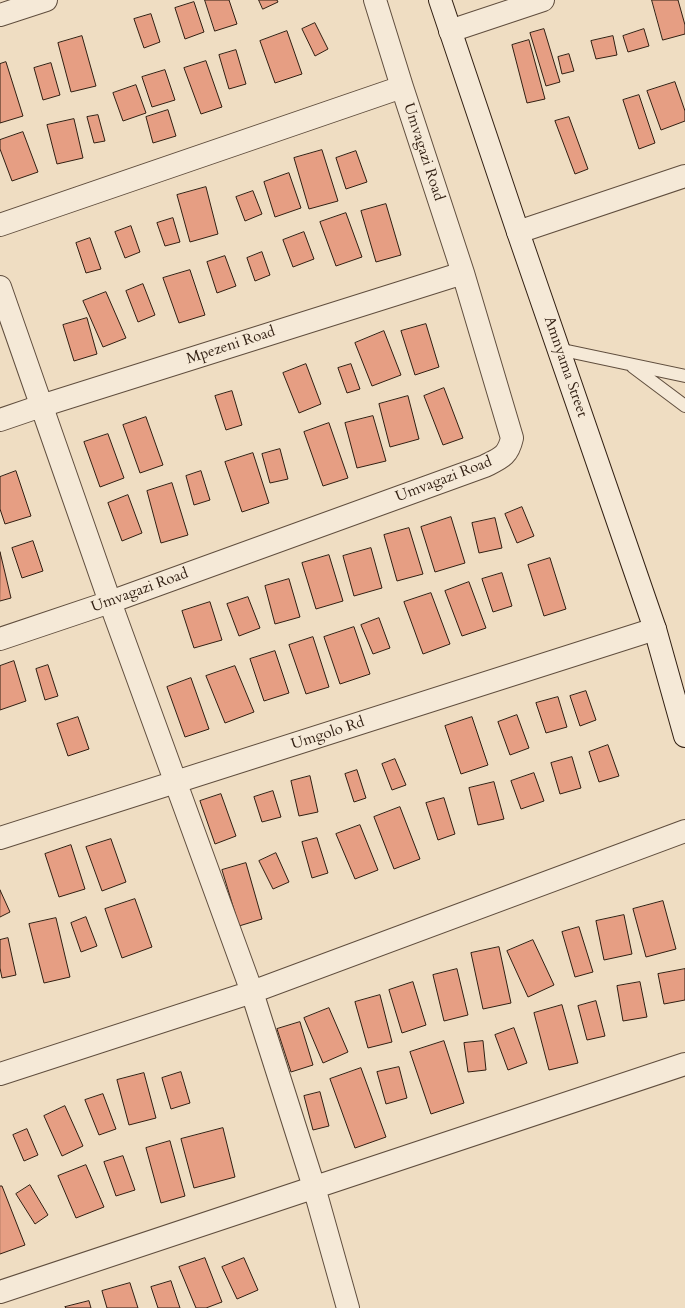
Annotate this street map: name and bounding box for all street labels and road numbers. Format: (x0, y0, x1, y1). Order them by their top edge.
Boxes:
street label: Umvagazi Road (399, 101, 447, 203)
street label: Amnyama Street (539, 314, 591, 420)
street label: Mpezeni Road (184, 323, 278, 369)
street label: Umvagazi Road (393, 453, 495, 507)
street label: Umvagazi Road (89, 565, 191, 617)
street label: Umgolo Rd (289, 714, 367, 754)

